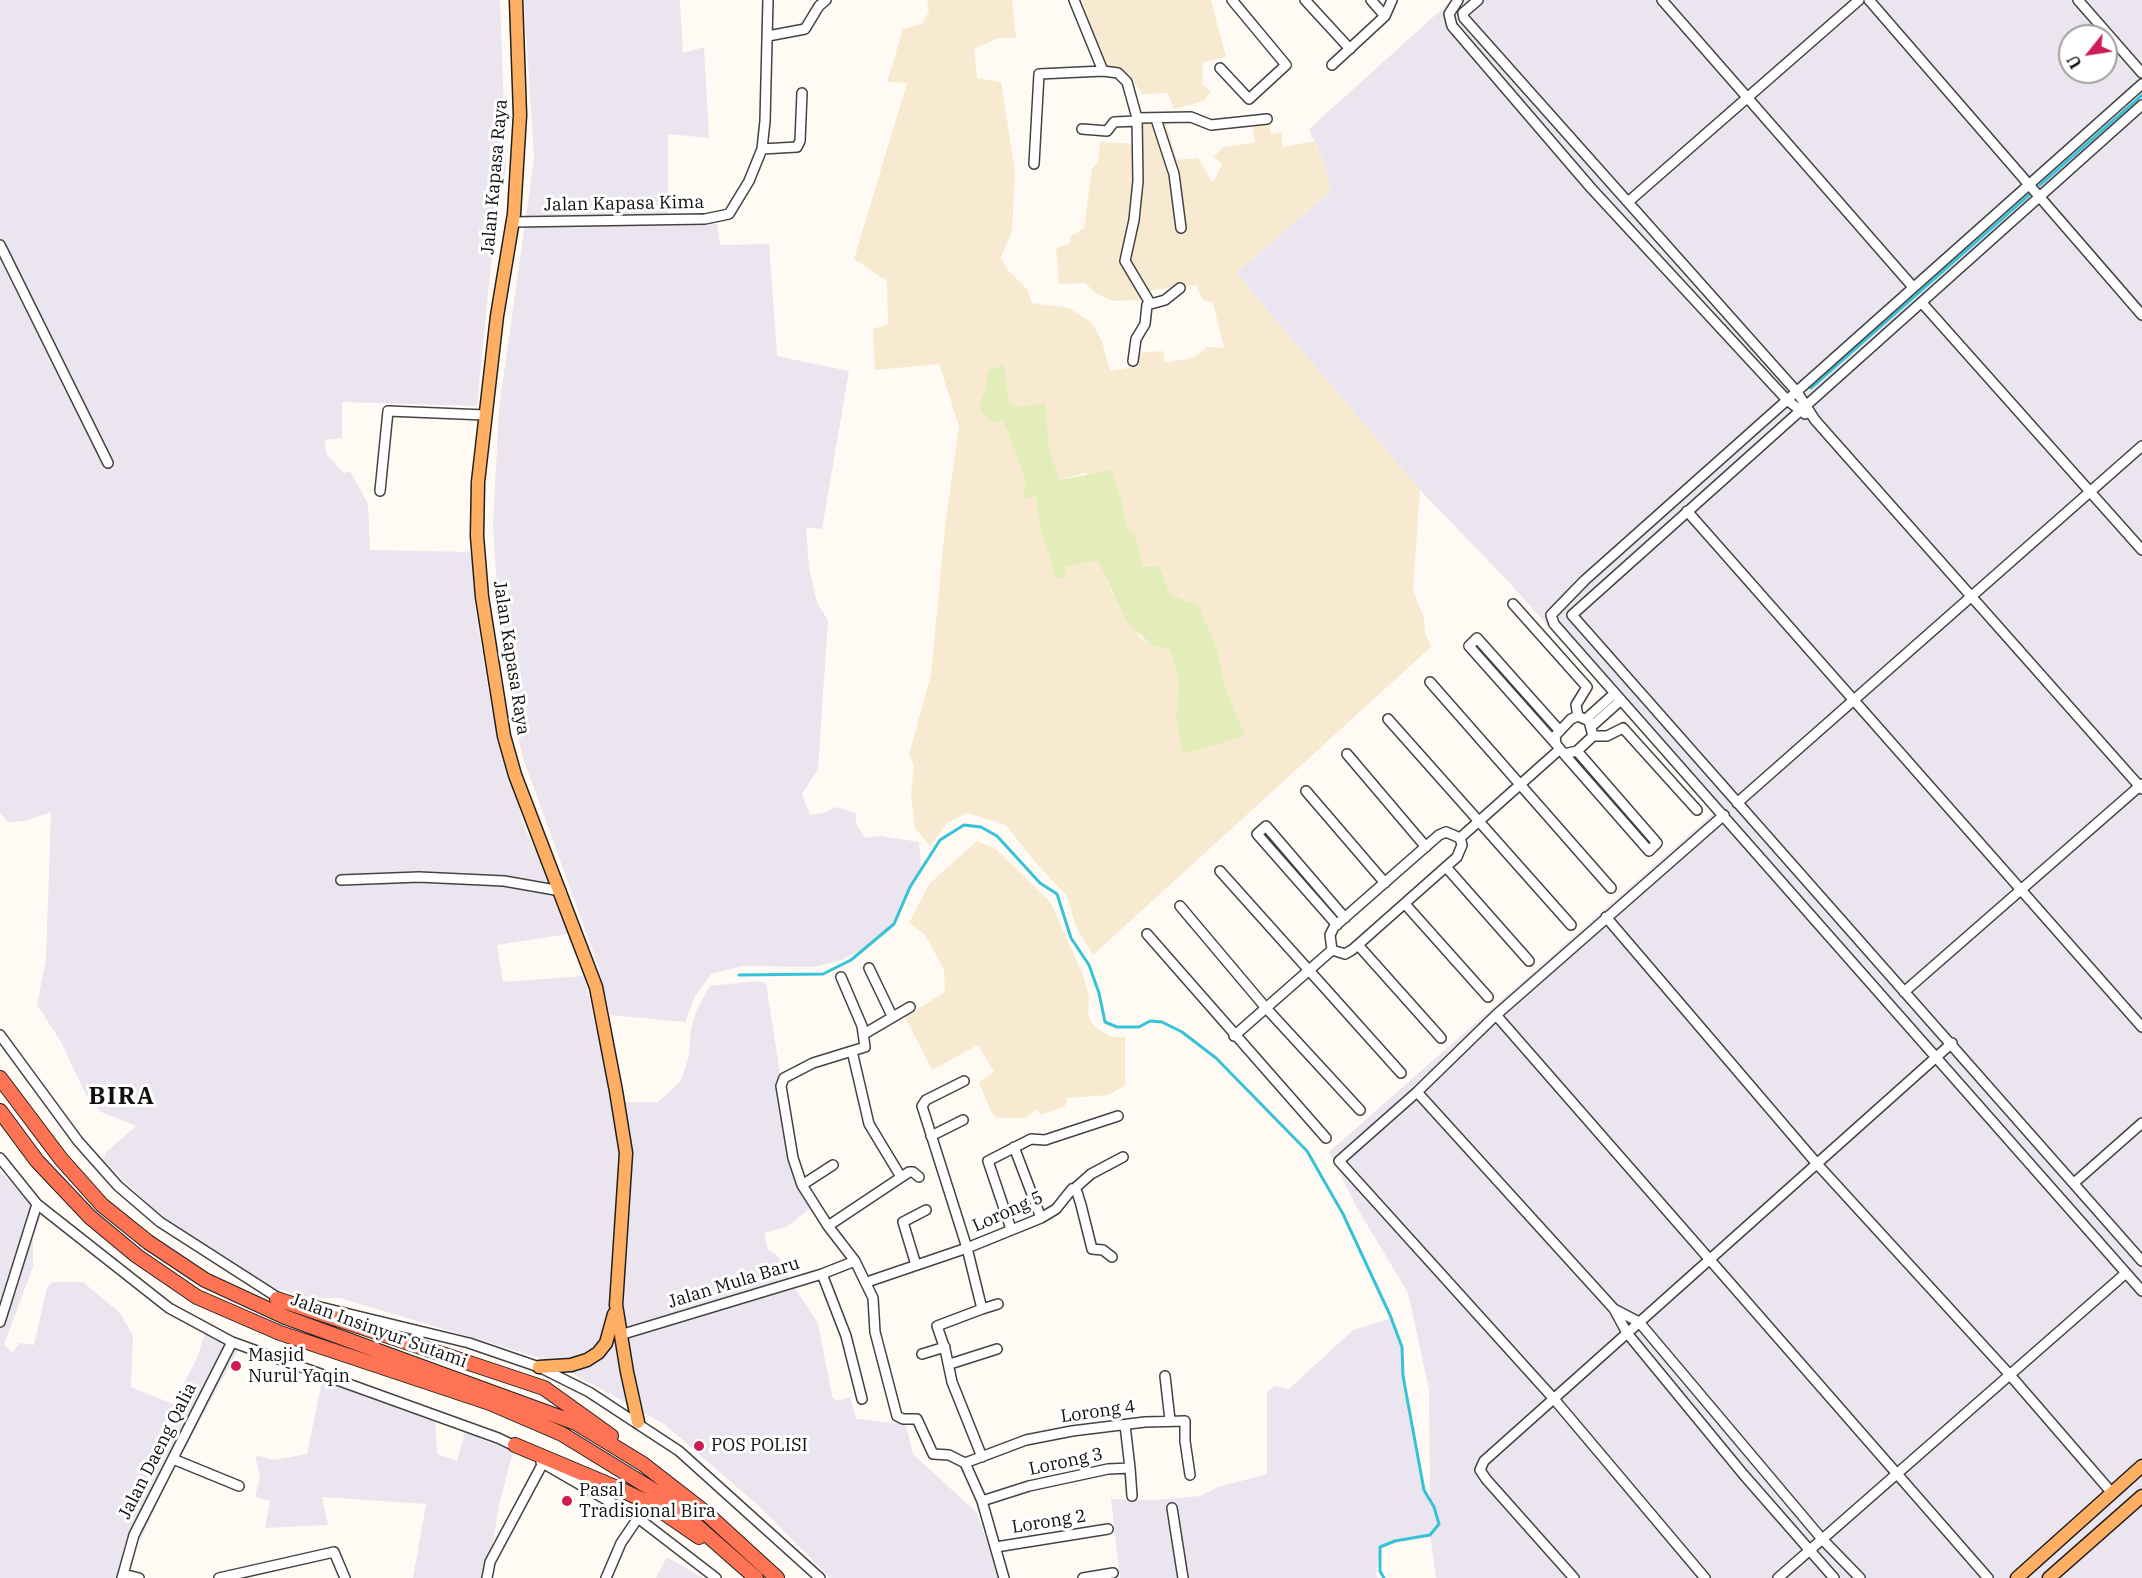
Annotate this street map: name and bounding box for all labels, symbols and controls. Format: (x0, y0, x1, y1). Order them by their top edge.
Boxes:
north arrow (2058, 24, 2118, 84)
text: U (2062, 52, 2086, 72)
street label: Jalan Kapasa Raya (477, 98, 513, 256)
street label: Jalan Kapasa Kima (544, 192, 704, 216)
street label: Jalan Kapasa Raya (488, 579, 534, 737)
district label: BIRA (89, 1083, 155, 1111)
street label: Lorong 5 (969, 1187, 1047, 1237)
street label: Jalan Mula Baru (666, 1253, 802, 1313)
street label: Jalan Insinyur Sutami (288, 1289, 470, 1373)
place label: Masjid Nurul Yaqin (248, 1345, 350, 1388)
marker: Masjid Nurul Yaqin (229, 1359, 243, 1373)
street label: Jalan Daeng Qalia (114, 1379, 202, 1523)
street label: Lorong 4 (1059, 1396, 1137, 1428)
place label: POS POLISI (711, 1435, 808, 1457)
marker: POS POLISI (692, 1439, 706, 1453)
street label: Lorong 3 (1027, 1444, 1105, 1480)
place label: Pasal Tradisional Bira (579, 1480, 716, 1522)
marker: Pasal Tradisional Bira (560, 1494, 574, 1508)
street label: Lorong 2 (1010, 1505, 1088, 1539)

